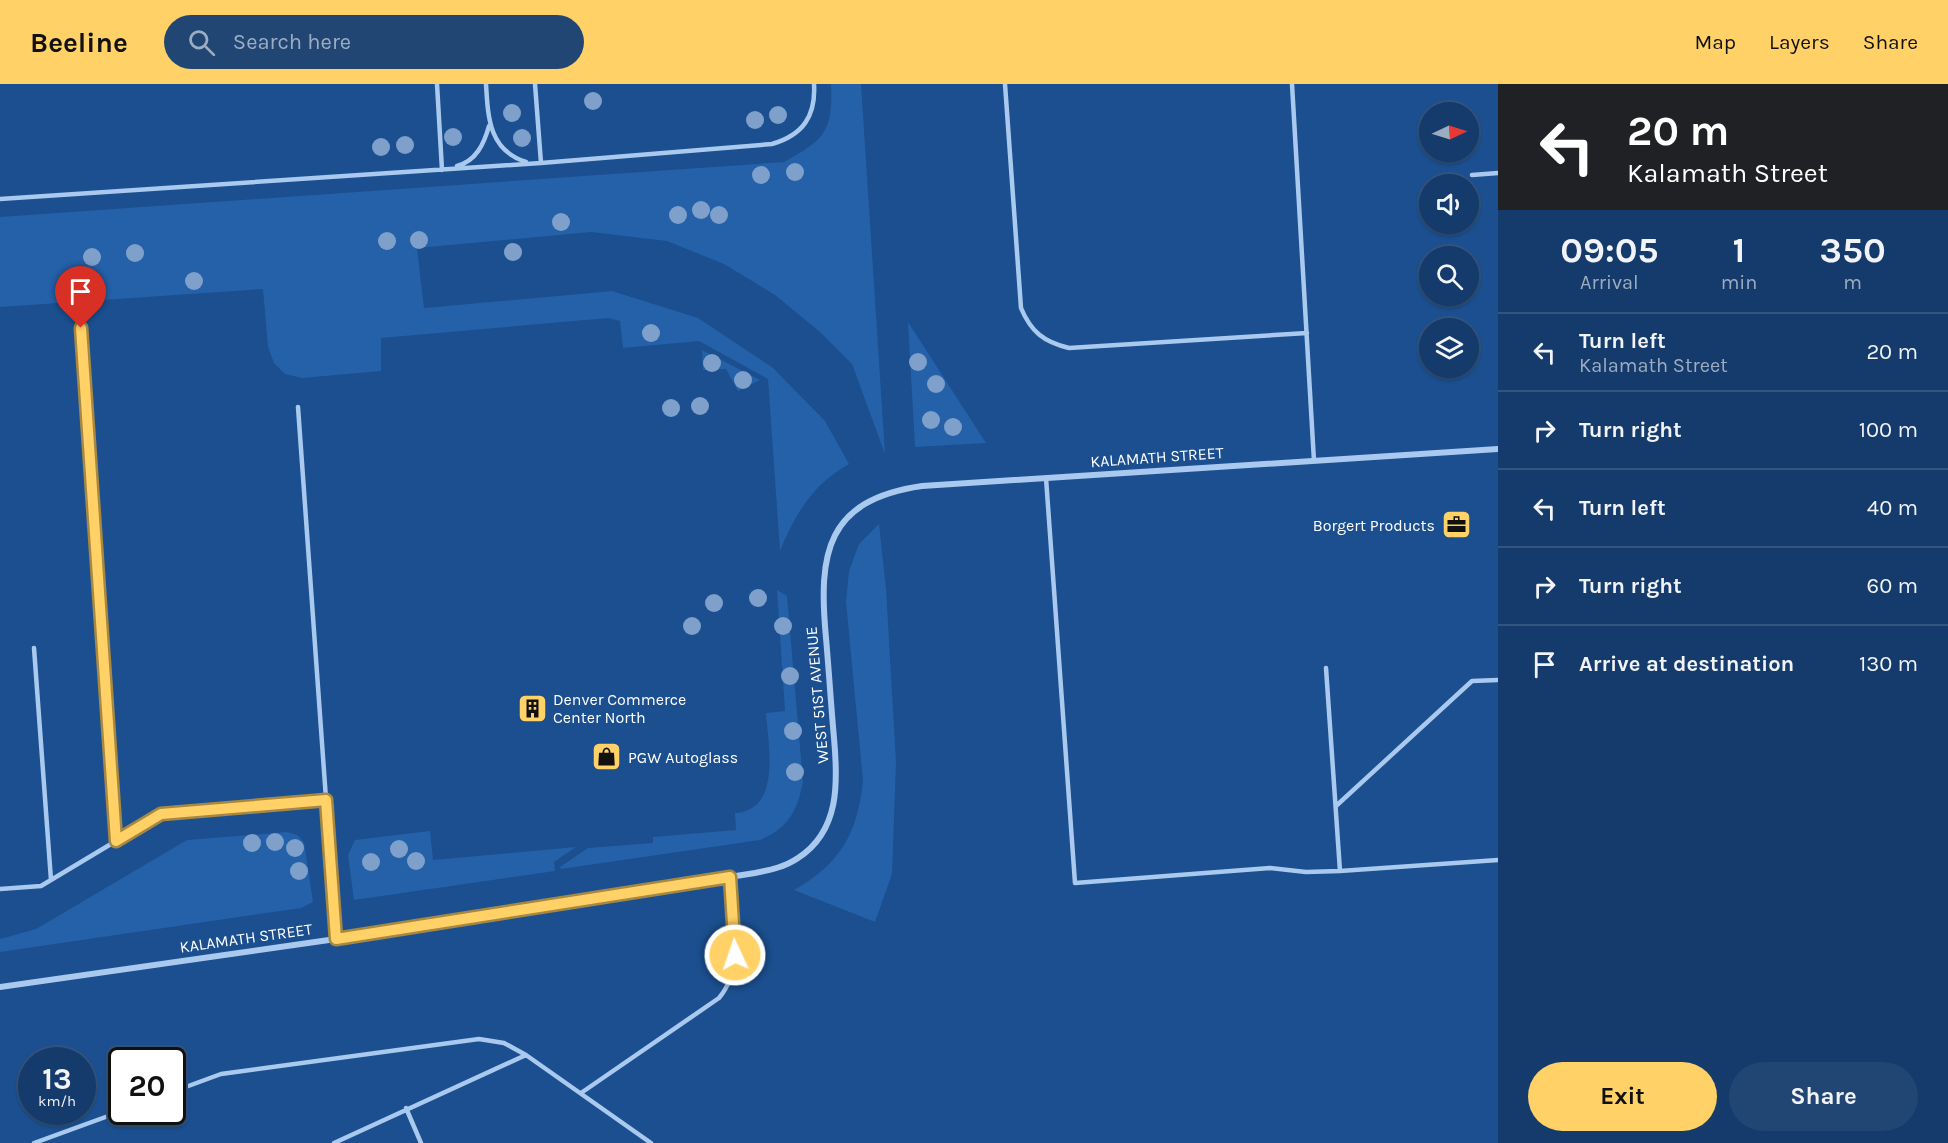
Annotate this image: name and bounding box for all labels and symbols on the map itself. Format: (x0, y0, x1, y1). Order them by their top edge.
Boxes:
north arrow (1419, 102, 1479, 162)
pin (55, 266, 106, 328)
street label: KALAMATH STREET (1090, 443, 1224, 471)
office icon: Borgert Products (1440, 509, 1472, 541)
place label: Borgert Products (1313, 516, 1435, 535)
street label: WEST 51ST AVENUE (802, 626, 832, 764)
place label: Denver Commerce Center North (553, 690, 686, 727)
building icon: Denver Commerce Center North (516, 692, 548, 724)
shop icon: PGW Autoglass (591, 741, 623, 773)
place label: PGW Autoglass (628, 748, 738, 767)
street label: KALAMATH STREET (179, 919, 313, 957)
position arrow (703, 923, 767, 987)
speed limit sign: 20 (108, 1047, 186, 1125)

